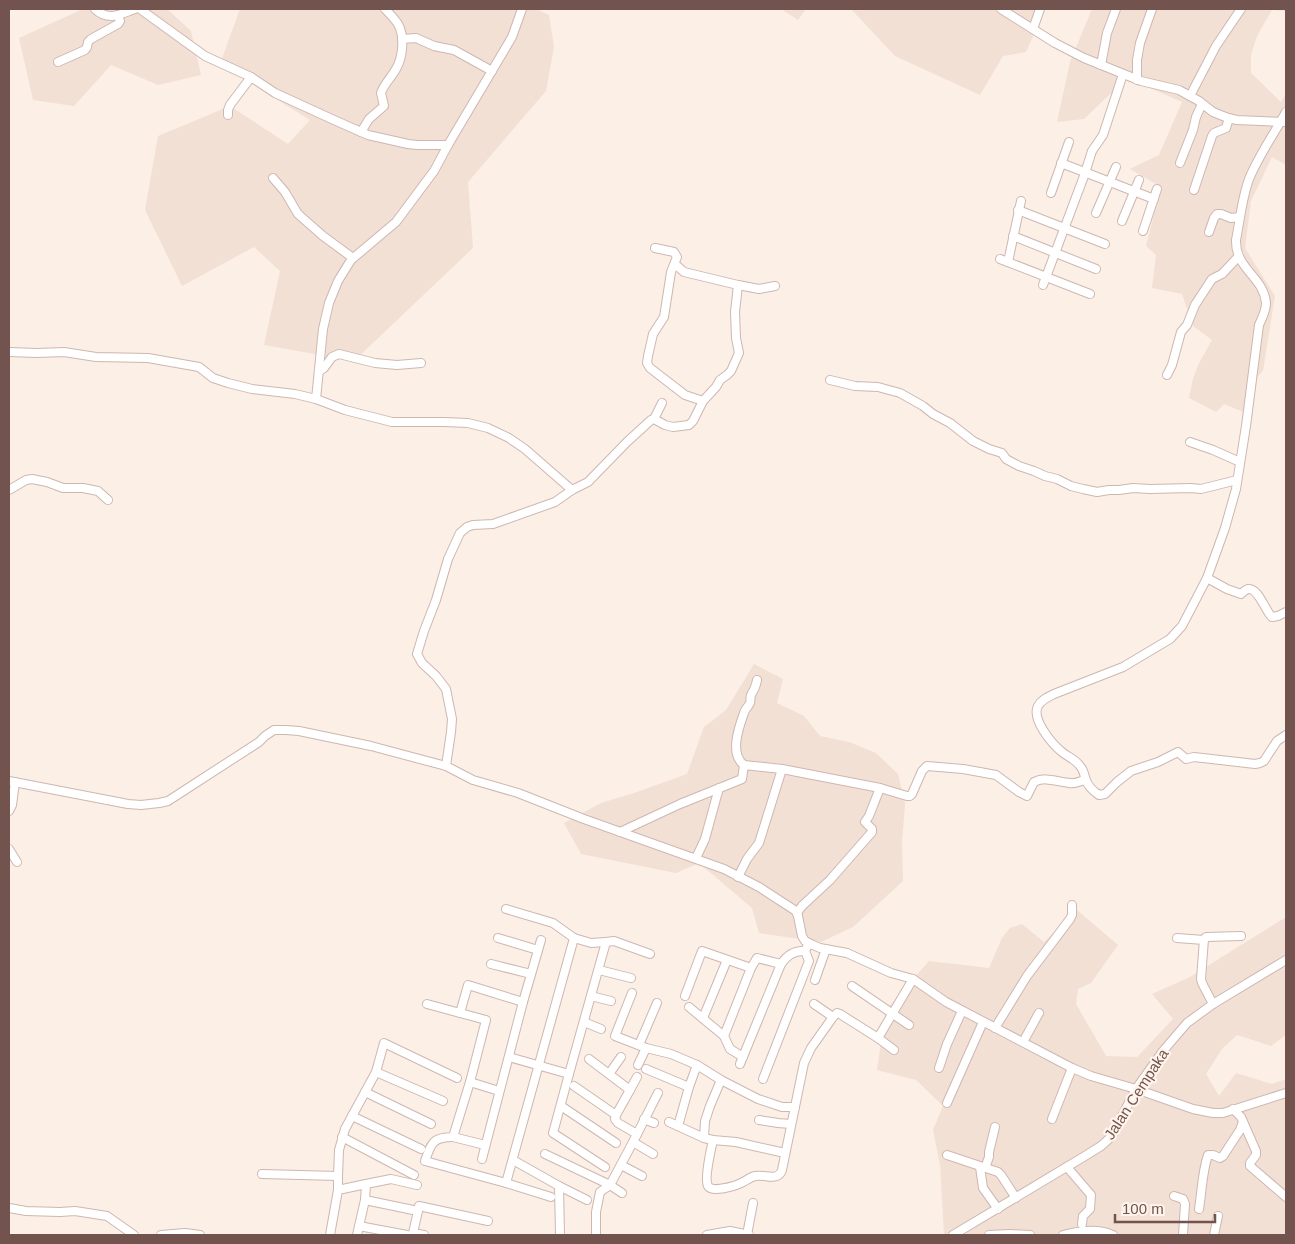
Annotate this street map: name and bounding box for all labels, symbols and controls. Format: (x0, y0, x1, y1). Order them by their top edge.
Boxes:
street label: Jalan Cempaka (1100, 1045, 1172, 1142)
scale bar (1115, 1192, 1215, 1224)
text: 100 m (1122, 1200, 1164, 1217)

